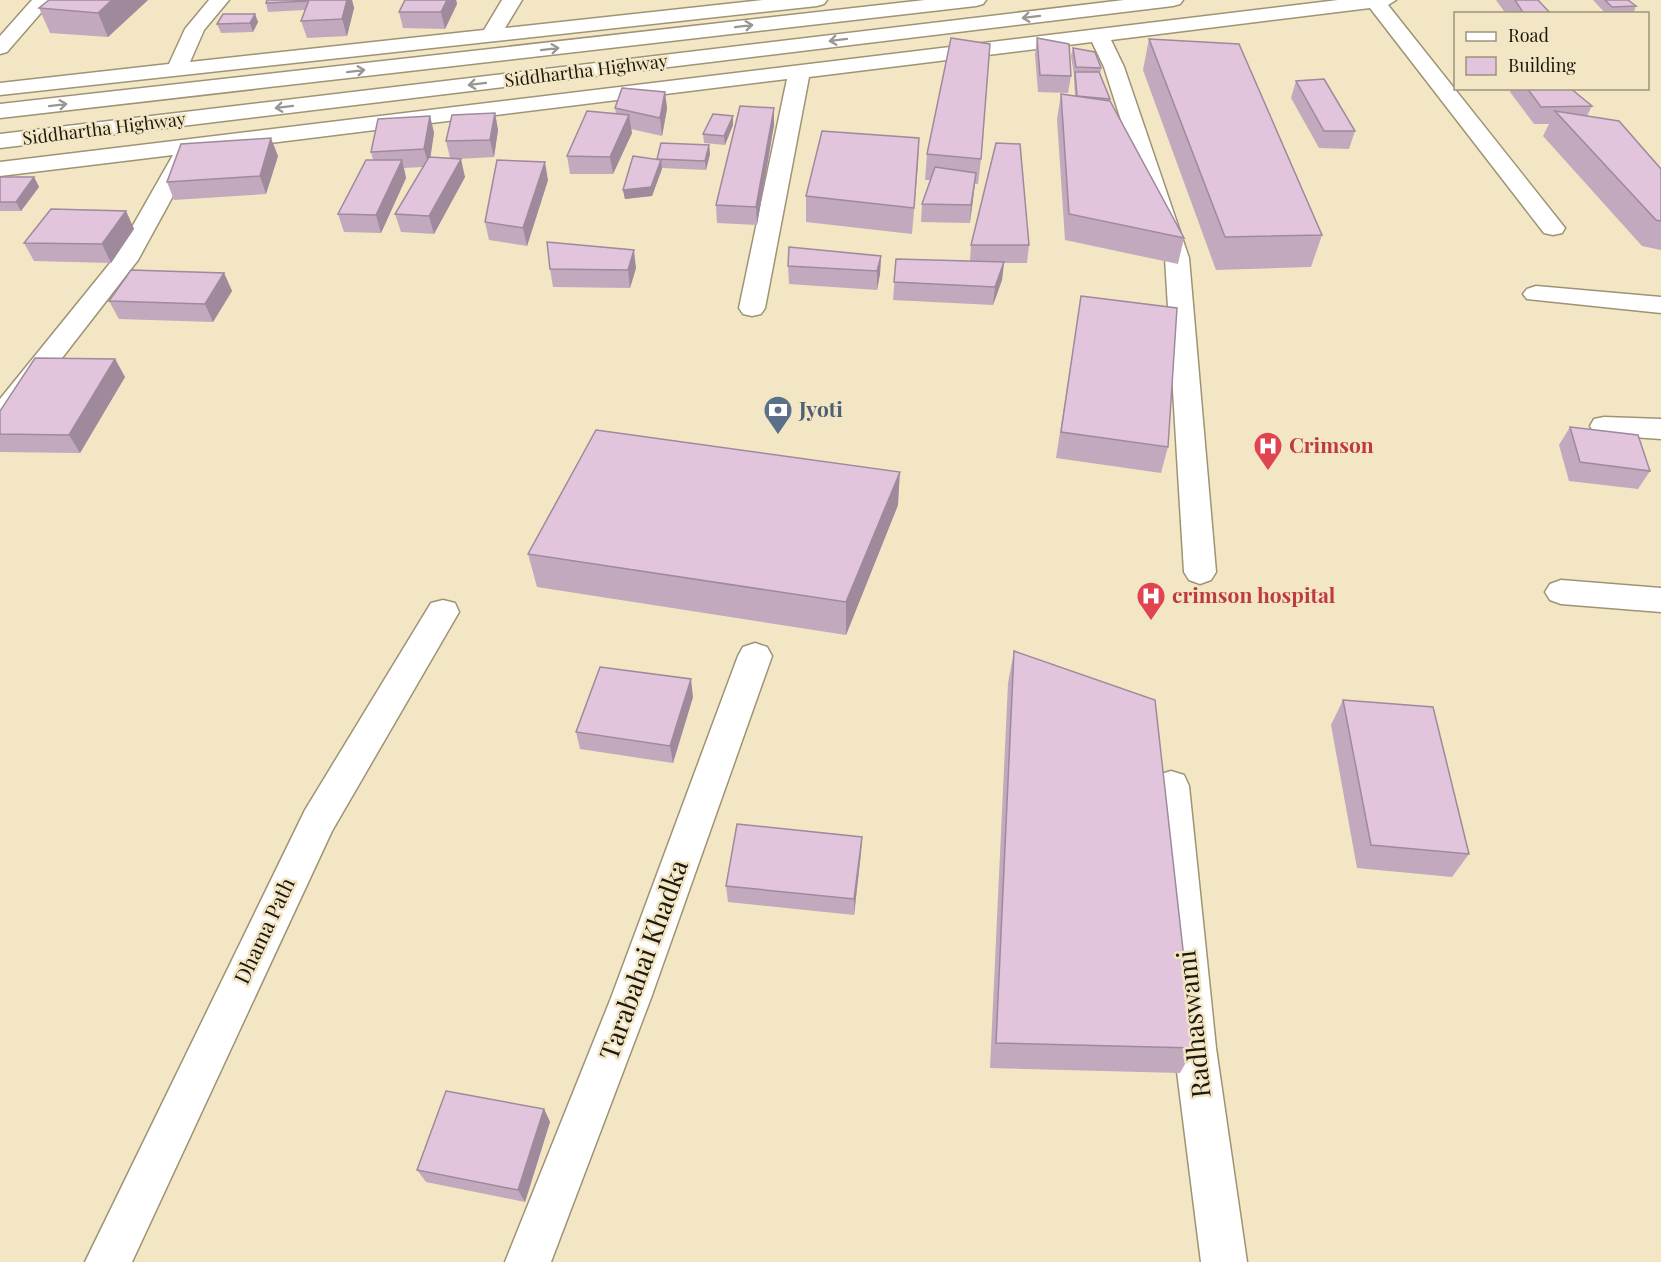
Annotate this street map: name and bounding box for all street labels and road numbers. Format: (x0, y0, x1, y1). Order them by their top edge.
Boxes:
street label: Siddhartha Highway (503, 48, 669, 92)
street label: Siddhartha Highway (21, 106, 187, 150)
street label: Tarabahai Khadka (590, 855, 695, 1064)
street label: Dhama Path (226, 872, 300, 988)
street label: Radhaswami (1167, 948, 1218, 1100)

